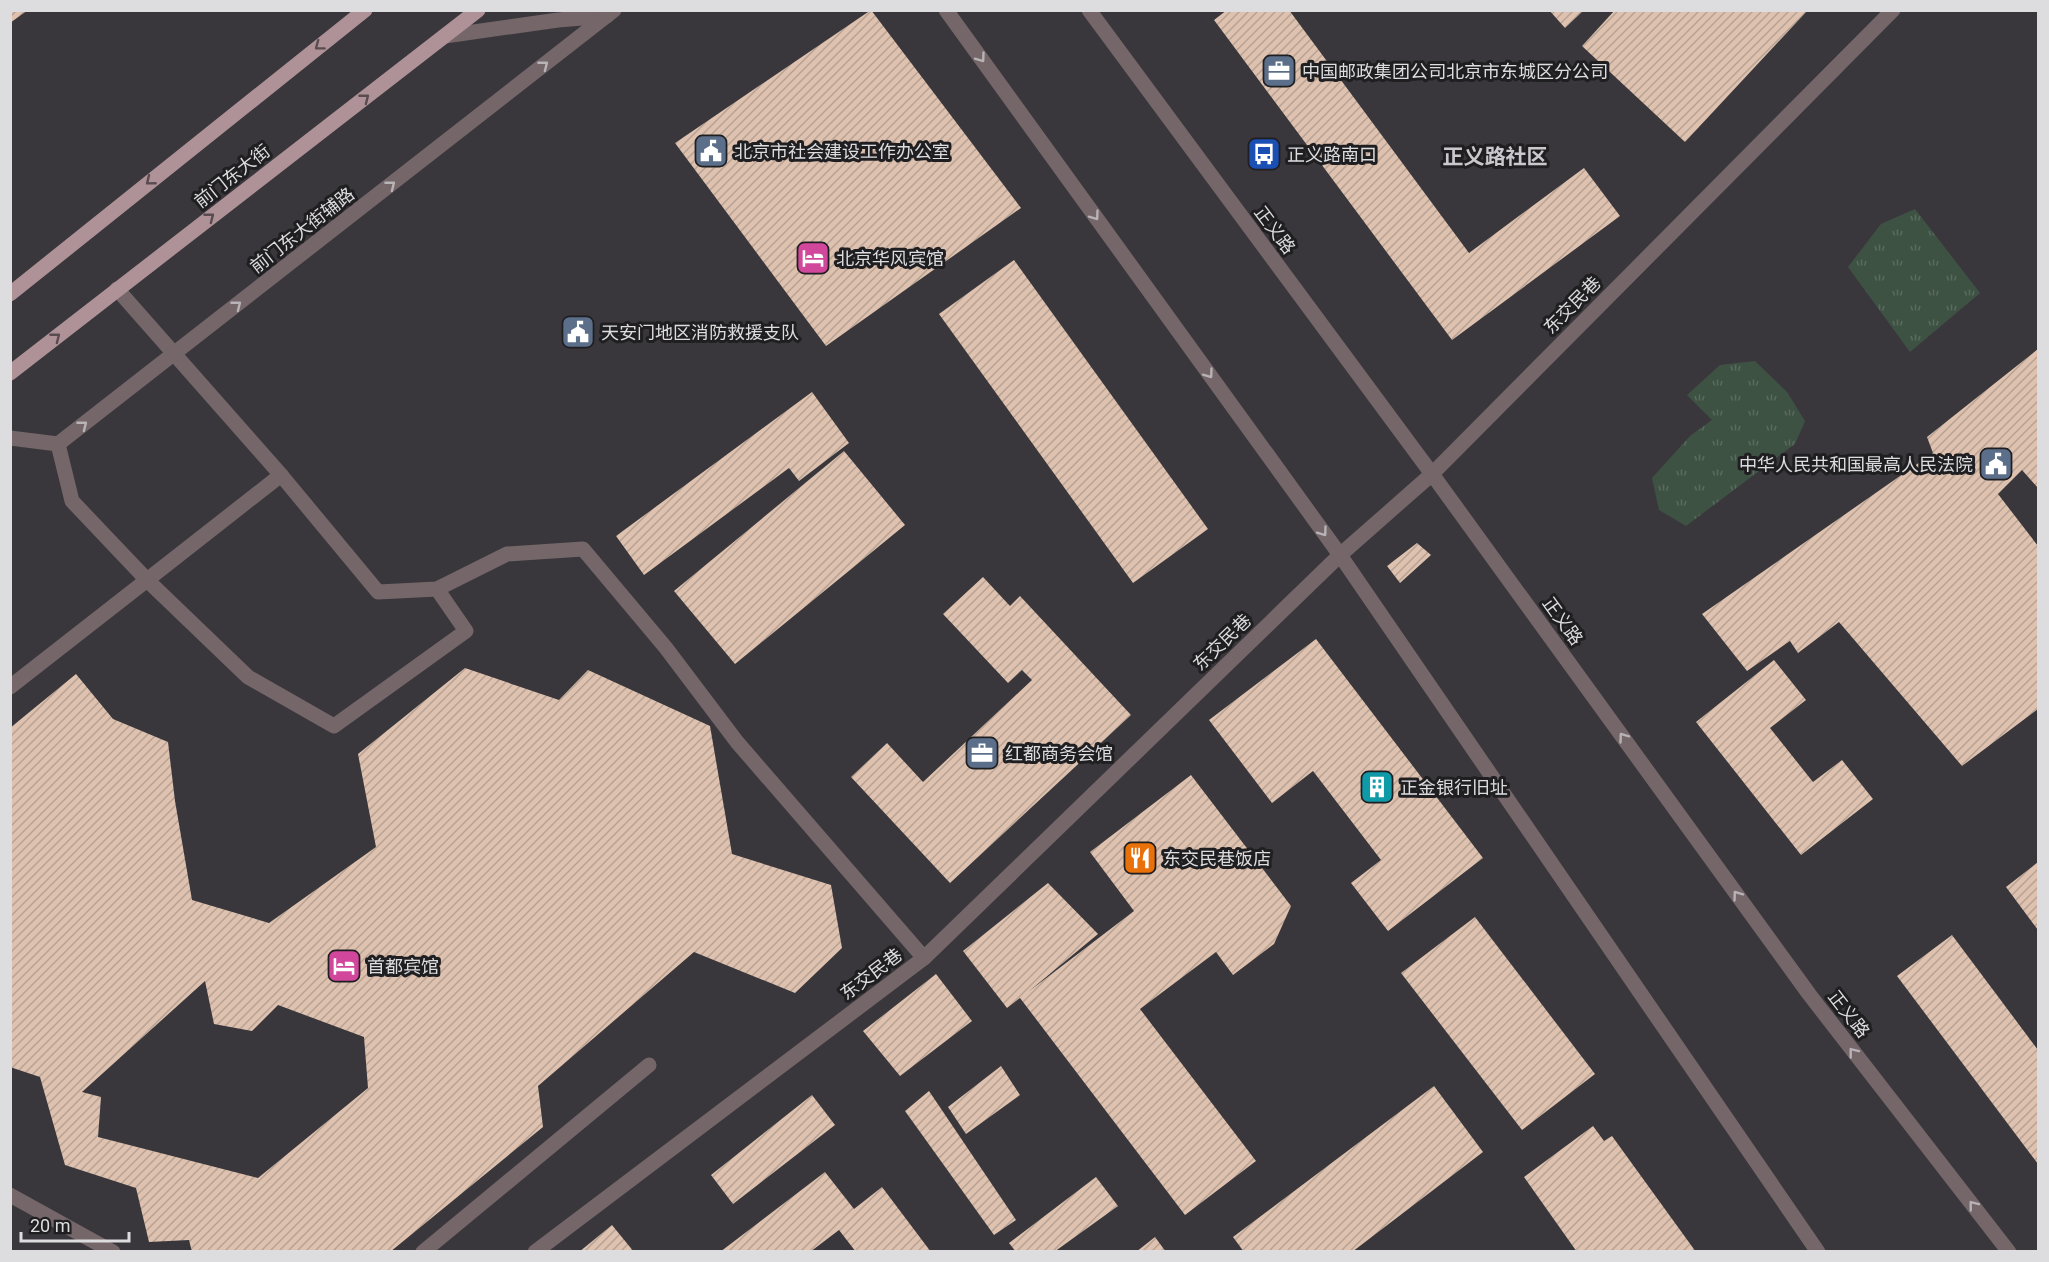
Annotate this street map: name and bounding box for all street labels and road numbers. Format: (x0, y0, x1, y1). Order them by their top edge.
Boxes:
street label: 前门东大街 (190, 140, 274, 212)
street label: 前门东大街辅路 (246, 183, 358, 277)
street label: 正义路 (1250, 202, 1300, 258)
street label: 东交民巷 (1539, 272, 1605, 338)
street label: 正义路 (1539, 593, 1587, 649)
street label: 东交民巷 (1189, 609, 1255, 675)
street label: 东交民巷 (836, 944, 906, 1004)
street label: 正义路 (1824, 986, 1874, 1042)

